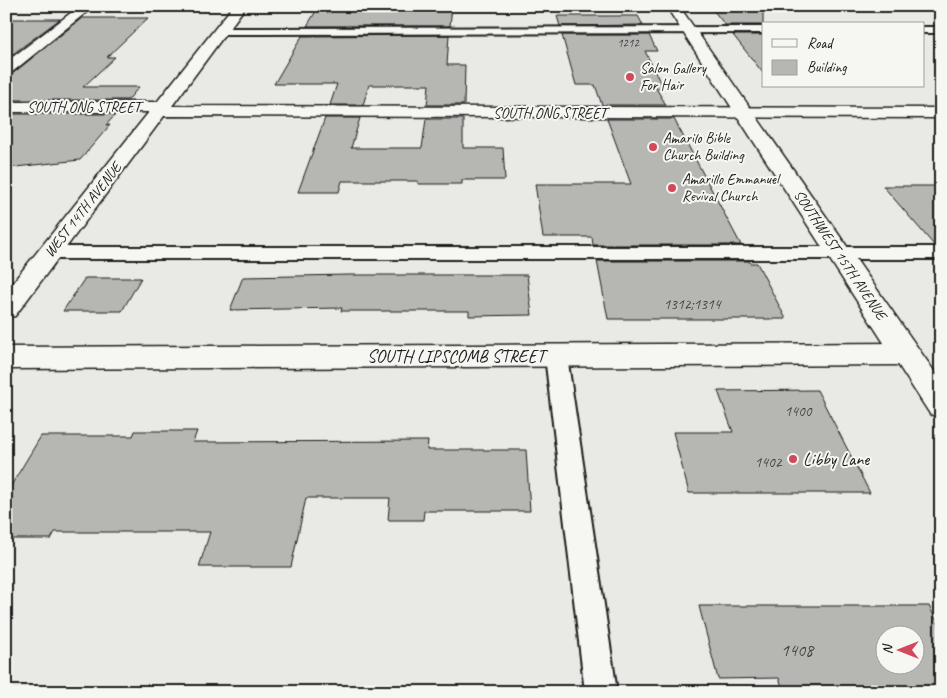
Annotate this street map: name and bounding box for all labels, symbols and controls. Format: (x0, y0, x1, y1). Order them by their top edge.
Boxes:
legend (762, 22, 924, 88)
text: Road (807, 34, 834, 53)
house number: 1212 (617, 35, 640, 51)
text: Building (807, 58, 847, 77)
place label: Salon Gallery For Hair (640, 59, 708, 95)
marker: Salon Gallery For Hair (624, 71, 636, 83)
street label: SOUTH ONG STREET (27, 98, 145, 117)
street label: SOUTH ONG STREET (493, 104, 611, 123)
place label: Amarilo Bible Church Building (663, 129, 745, 165)
marker: Amarilo Bible Church Building (647, 141, 659, 153)
street label: WEST 14TH AVENUE (40, 157, 127, 261)
place label: Amarillo Emmanuel Revival Church (682, 170, 781, 206)
marker: Amarillo Emmanuel Revival Church (666, 182, 678, 194)
street label: SOUTHWEST 15TH AVENUE (789, 186, 892, 325)
house number: 1312;1314 (664, 295, 722, 314)
street label: SOUTH LIPSCOMB STREET (367, 345, 549, 367)
house number: 1400 (784, 402, 813, 421)
place label: Libby Lane (803, 448, 870, 470)
house number: 1402 (754, 453, 783, 472)
marker: Libby Lane (787, 453, 799, 465)
north arrow (874, 626, 924, 676)
house number: 1408 (781, 639, 815, 661)
text: N (879, 643, 896, 654)

